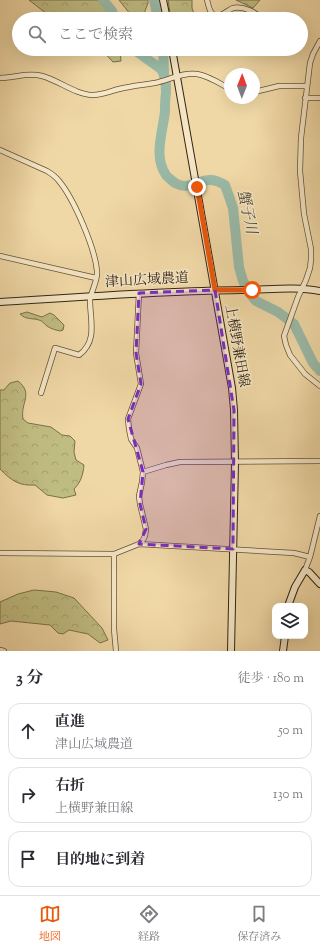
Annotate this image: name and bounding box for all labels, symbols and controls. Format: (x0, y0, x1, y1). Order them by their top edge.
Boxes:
search box (12, 12, 308, 56)
icon: search (26, 23, 48, 45)
text: ここで検索 (58, 25, 133, 46)
north arrow (224, 68, 260, 104)
route end (188, 178, 206, 196)
water label: 蟹子川 (231, 188, 261, 238)
street label: 津山広域農道 (105, 269, 189, 293)
route start (243, 281, 261, 299)
street label: 上横野兼田線 (219, 303, 253, 389)
map controls (272, 603, 308, 639)
button: layers (272, 603, 308, 639)
text: 3 分 (16, 667, 44, 691)
text: 徒歩 · 180 m (238, 670, 304, 688)
text: 直進 (55, 712, 85, 733)
icon: ahead (17, 720, 39, 742)
text: 50 m (278, 722, 303, 740)
text: 津山広域農道 (55, 736, 133, 754)
text: 右折 (55, 776, 85, 797)
icon: right (17, 784, 39, 806)
text: 130 m (273, 786, 303, 804)
text: 上横野兼田線 (55, 800, 133, 818)
icon: arrive (17, 848, 39, 870)
text: 目的地に到着 (55, 850, 145, 871)
tab: 地図 (39, 903, 61, 945)
tab: 経路 (138, 903, 160, 945)
tab: 保存済み (237, 903, 281, 945)

